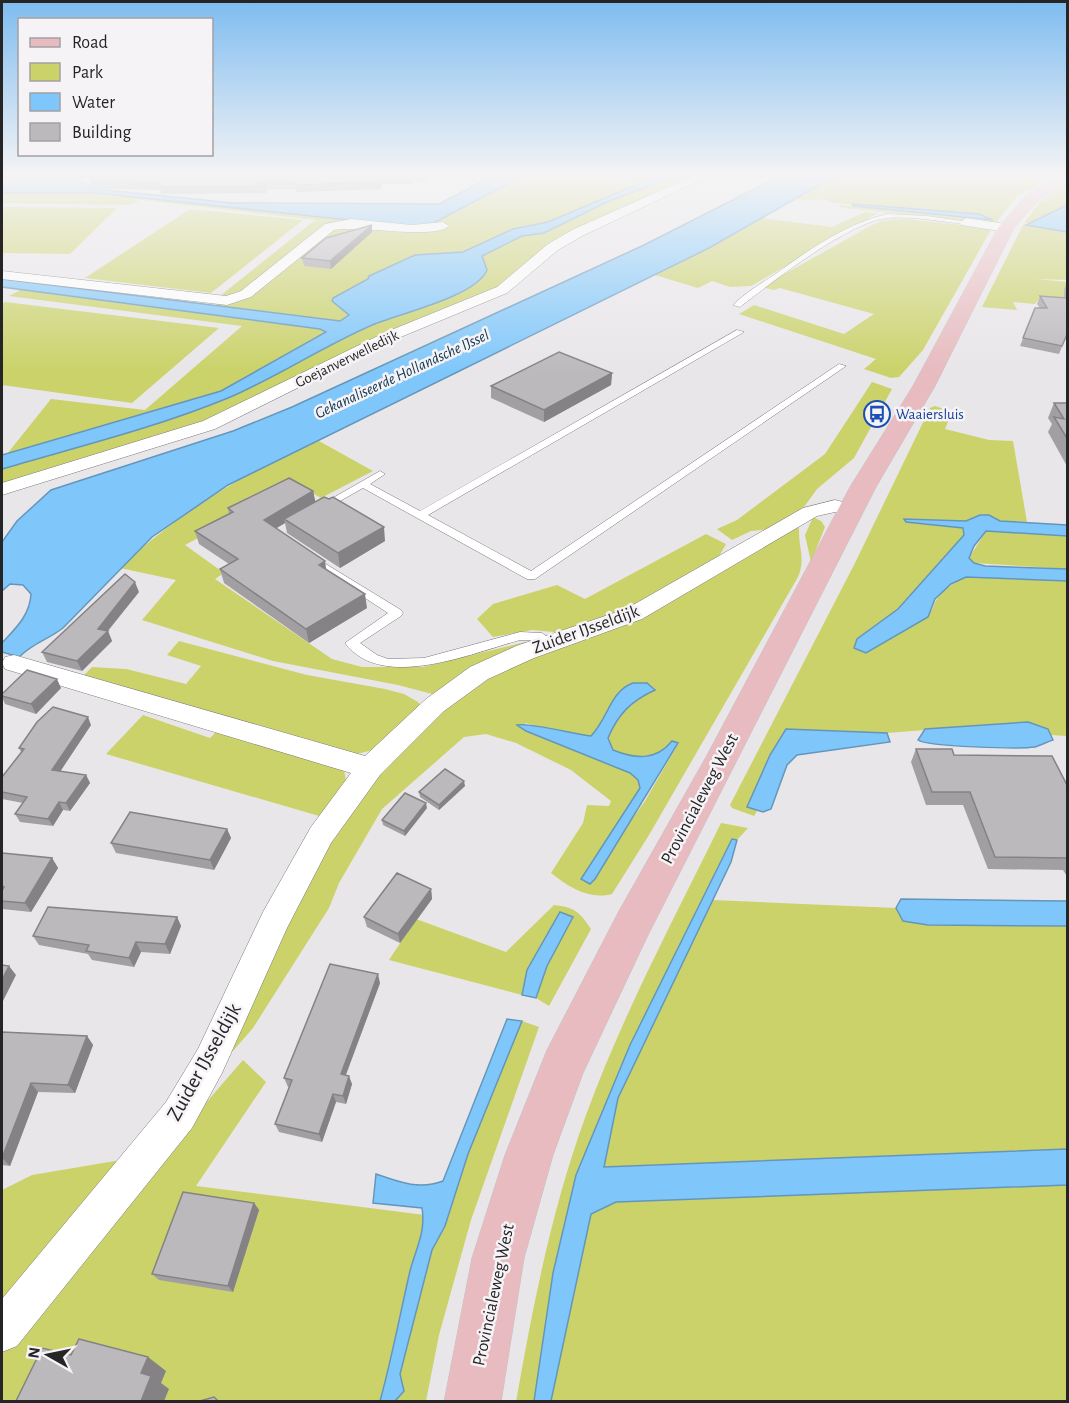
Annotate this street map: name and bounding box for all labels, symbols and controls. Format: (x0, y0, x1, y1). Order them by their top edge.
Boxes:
legend (18, 18, 213, 156)
text: Road (72, 34, 108, 52)
text: Park (72, 64, 104, 82)
text: Water (72, 94, 115, 112)
text: Building (72, 124, 132, 142)
water label: Gekanaliseerde Hollandsche IJssel (312, 327, 492, 421)
street label: Goejanverwelledijk (293, 328, 401, 390)
bus stop icon: Waaiersluis (862, 399, 892, 429)
place label: Waaiersluis (896, 407, 964, 422)
street label: Zuider IJsseldijk (530, 602, 642, 658)
street label: Provincialeweg West (658, 731, 742, 867)
street label: Zuider IJsseldijk (163, 999, 245, 1124)
street label: Provincialeweg West (470, 1222, 518, 1368)
north arrow (18, 1325, 78, 1385)
text: N (25, 1346, 43, 1360)

